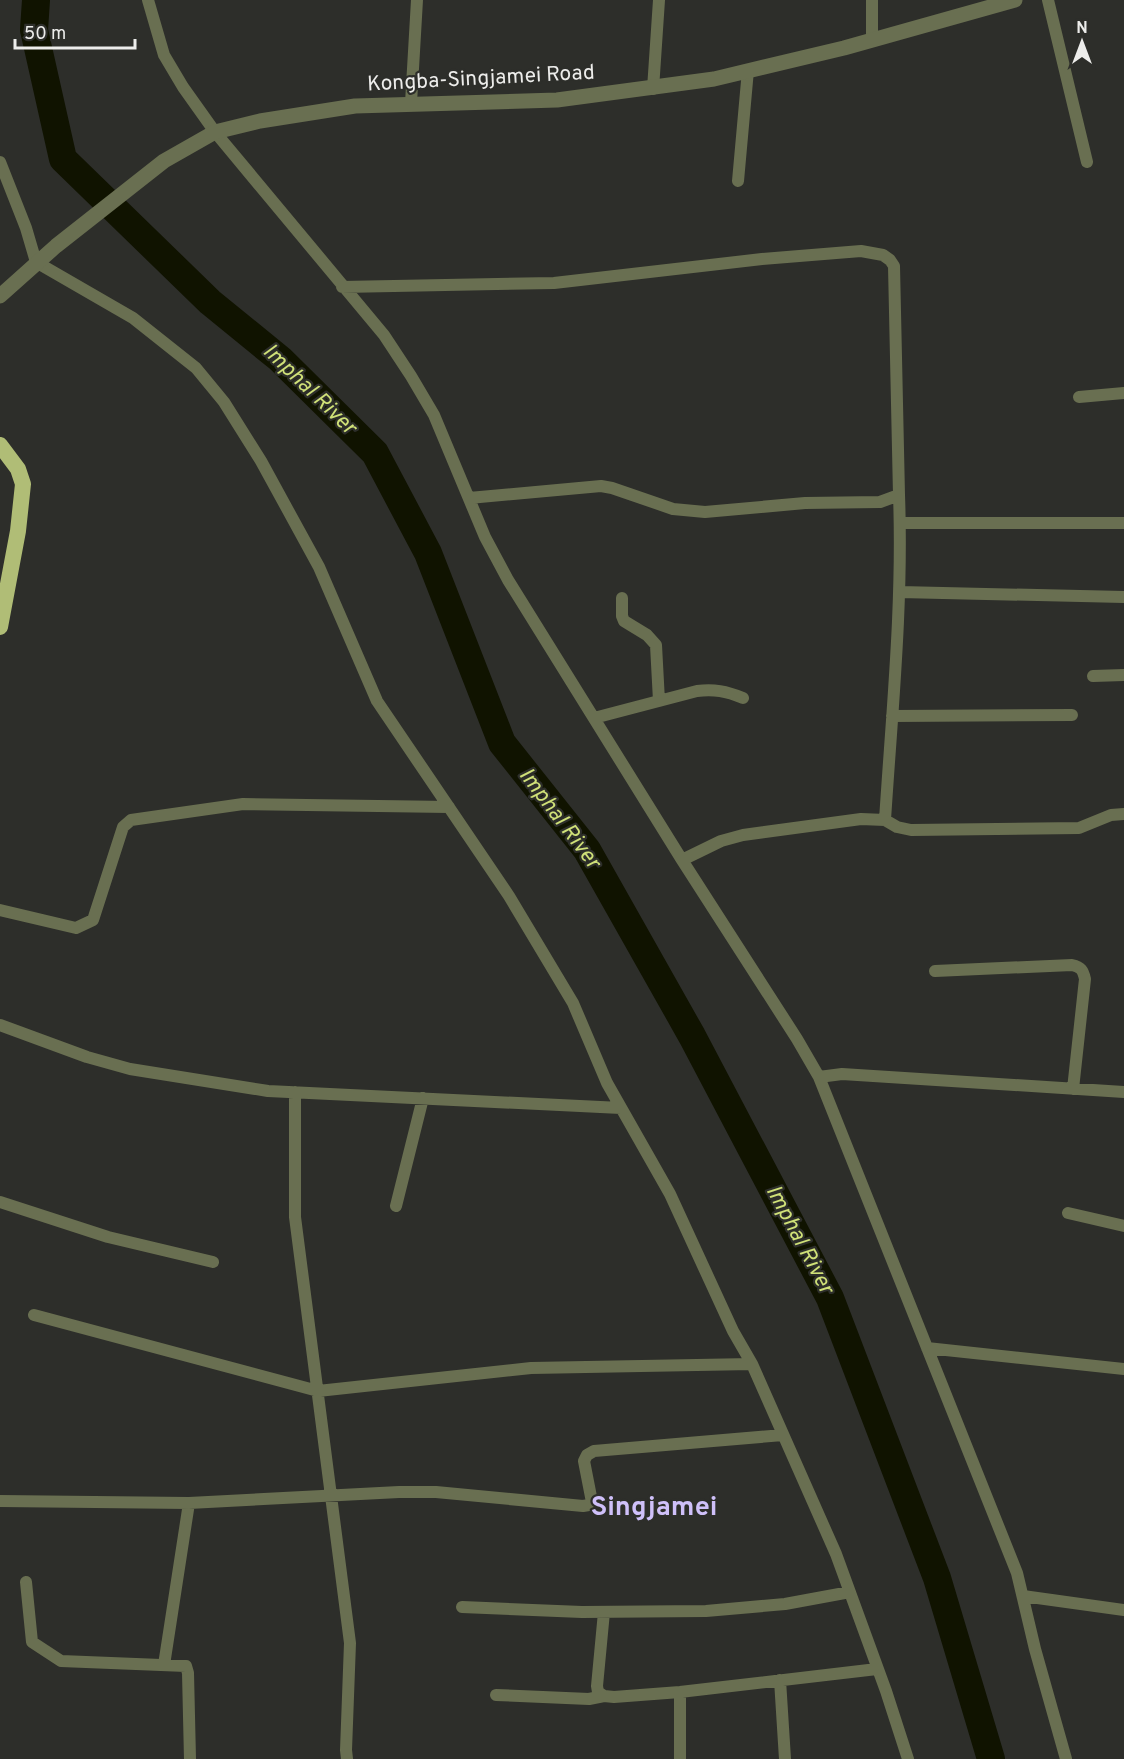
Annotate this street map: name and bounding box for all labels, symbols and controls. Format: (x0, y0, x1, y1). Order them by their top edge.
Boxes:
scale bar (15, 12, 135, 50)
north arrow (1052, 12, 1112, 72)
text: N (1076, 19, 1088, 39)
text: 50 m (24, 23, 66, 46)
street label: Kongba-Singjamei Road (367, 60, 595, 98)
water label: Imphal River (257, 339, 363, 442)
water label: Imphal River (512, 763, 607, 876)
water label: Imphal River (759, 1181, 840, 1301)
district label: Singjamei (591, 1491, 717, 1525)

